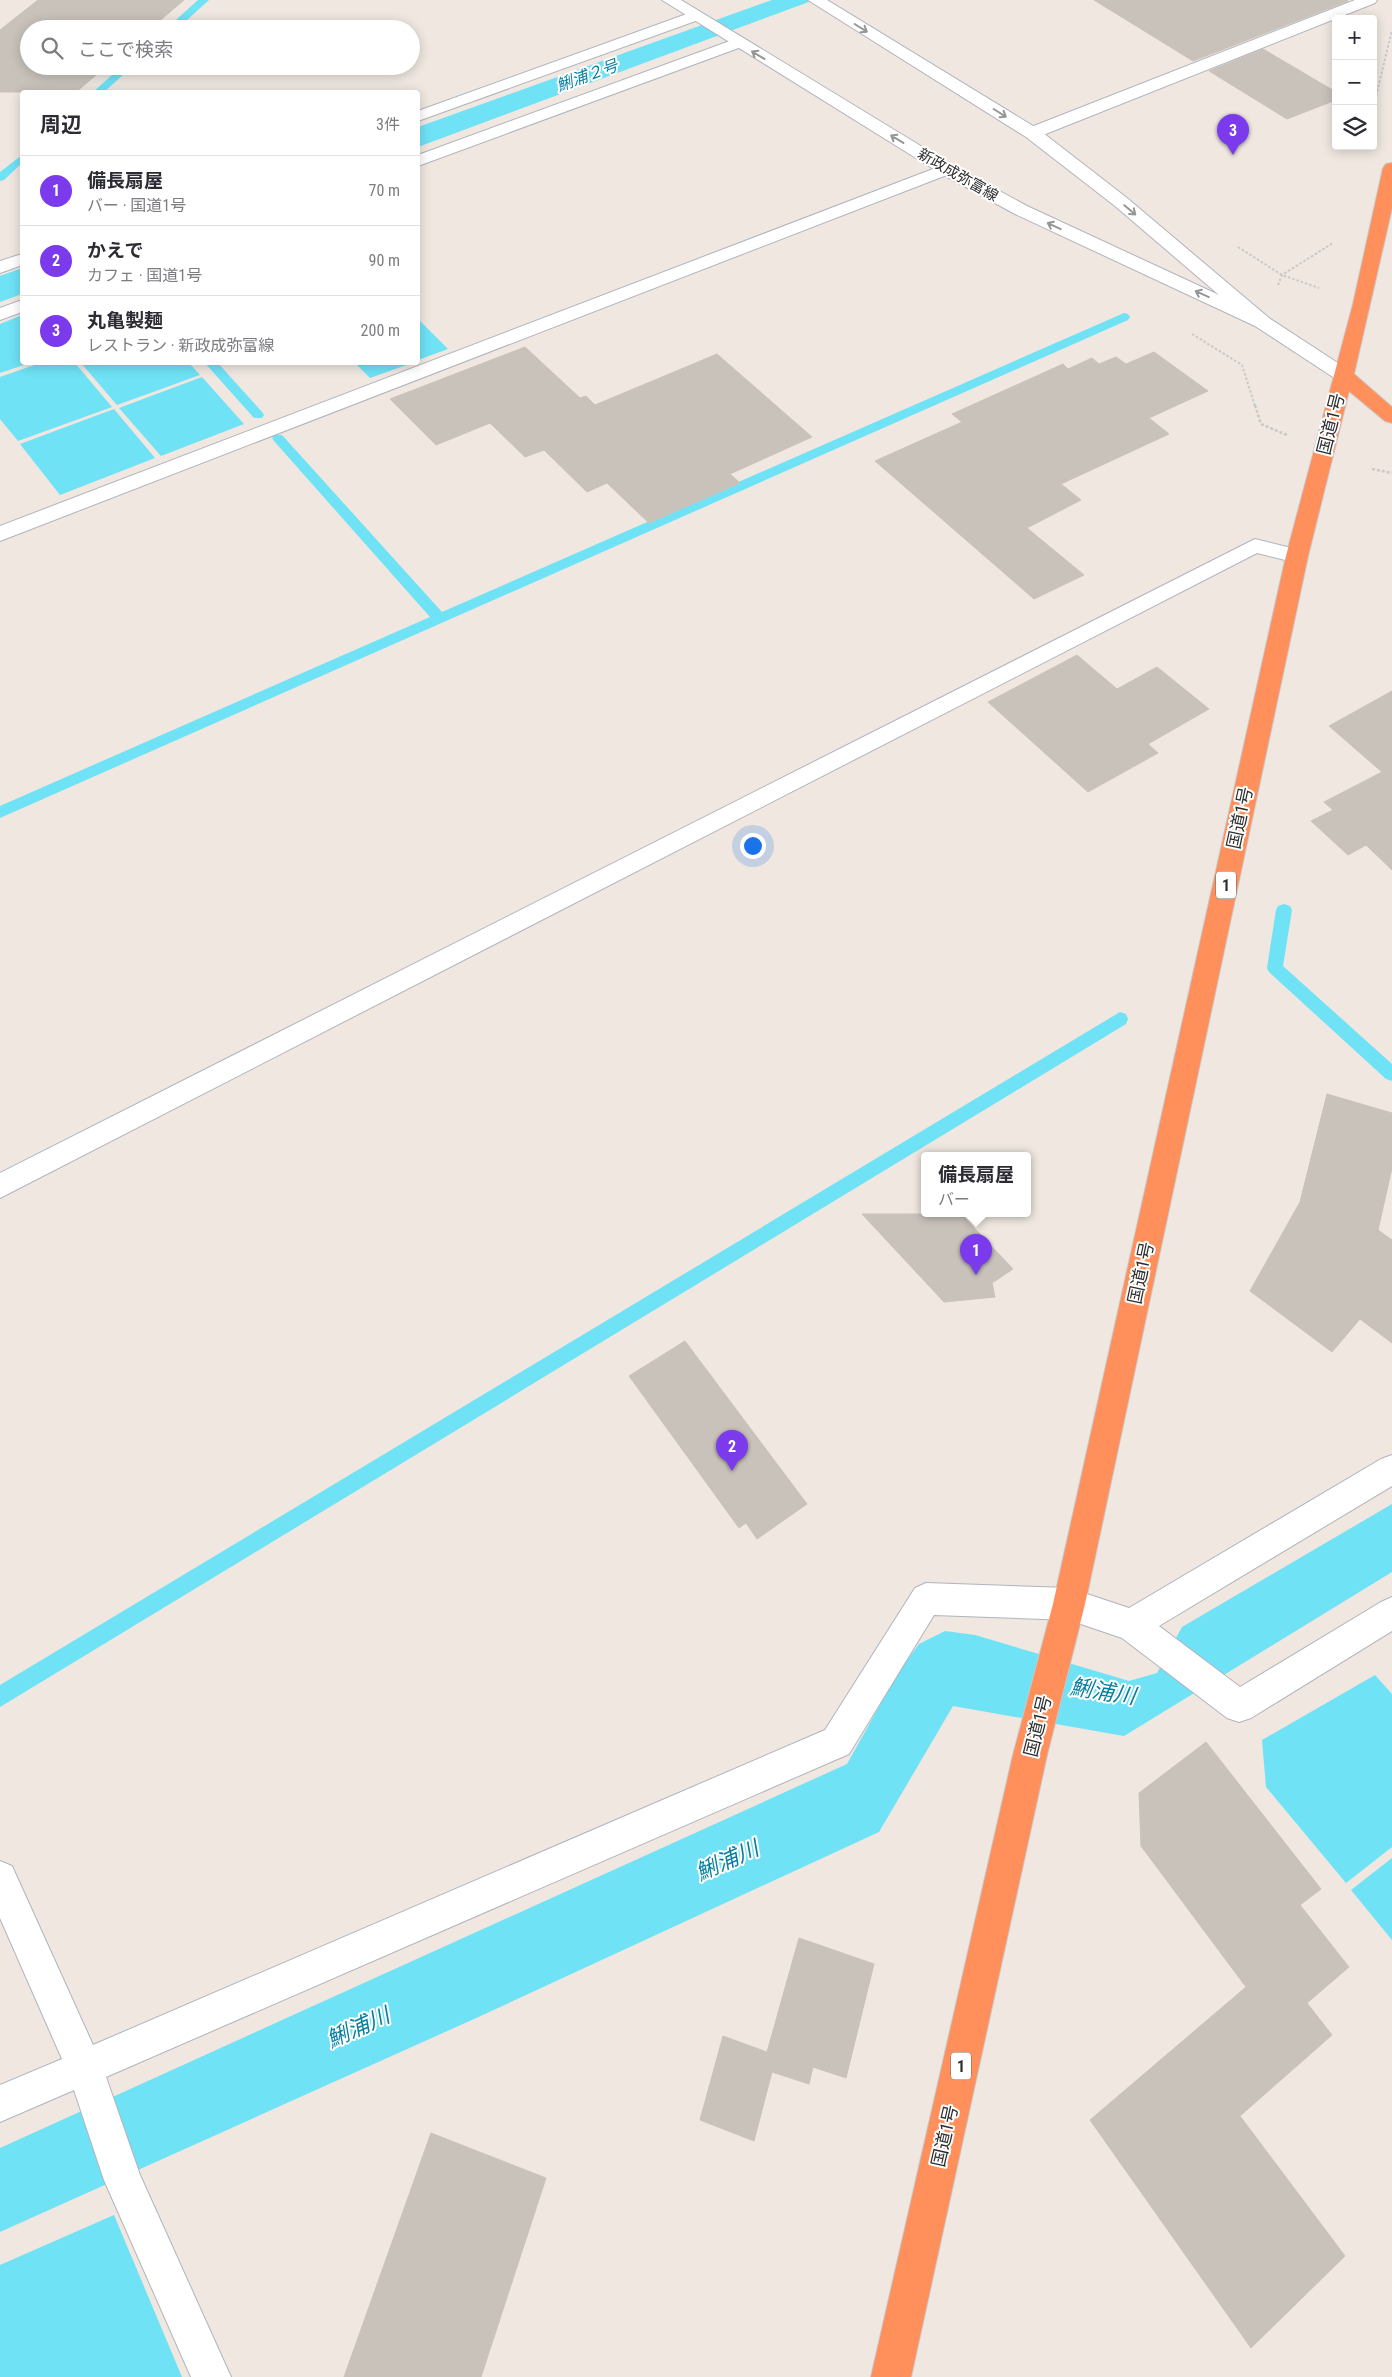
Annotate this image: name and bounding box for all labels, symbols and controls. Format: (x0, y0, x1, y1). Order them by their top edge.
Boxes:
map controls (1332, 15, 1377, 150)
button: + (1332, 15, 1377, 60)
search box (20, 20, 420, 75)
one-way arrow (854, 24, 868, 34)
icon: search (38, 34, 66, 62)
text: ここで検索 (78, 38, 173, 61)
one-way arrow (751, 50, 765, 60)
water label: 鯏浦２号 (554, 55, 621, 95)
button: − (1332, 60, 1377, 105)
button: layers (1332, 105, 1377, 150)
one-way arrow (992, 109, 1006, 119)
text: 周辺 (40, 113, 82, 137)
pin: 3 (1217, 114, 1249, 155)
text: 3件 (376, 115, 400, 134)
one-way arrow (890, 134, 904, 144)
street label: 新政成弥富線 (915, 145, 1001, 205)
text: 備長扇屋 (87, 169, 163, 192)
text: 1 (52, 181, 60, 200)
text: 70 m (368, 181, 400, 200)
text: バー · 国道1号 (87, 196, 186, 215)
one-way arrow (1124, 204, 1137, 215)
one-way arrow (1047, 221, 1062, 231)
text: かえで (87, 239, 143, 262)
text: 2 (52, 251, 60, 270)
text: 90 m (368, 251, 400, 270)
text: カフェ · 国道1号 (87, 266, 202, 285)
one-way arrow (1195, 289, 1210, 299)
text: 丸亀製麺 (87, 309, 163, 332)
text: 3 (52, 321, 60, 340)
text: 200 m (361, 321, 400, 340)
text: レストラン · 新政成弥富線 (87, 336, 274, 355)
street label: 国道1号 (1313, 391, 1348, 457)
street label: 国道1号 (1223, 785, 1256, 851)
your location (740, 833, 766, 859)
road number: 1 (1216, 872, 1236, 898)
popup (921, 1152, 1031, 1217)
text: 備長扇屋 (938, 1163, 1014, 1186)
text: バー (938, 1190, 970, 1209)
pin: 1 (960, 1234, 992, 1275)
street label: 国道1号 (1124, 1240, 1157, 1306)
pin: 2 (716, 1430, 748, 1471)
water label: 鯏浦川 (1068, 1674, 1139, 1709)
street label: 国道1号 (1020, 1693, 1055, 1759)
water label: 鯏浦川 (692, 1835, 764, 1885)
water label: 鯏浦川 (323, 2002, 395, 2052)
road number: 1 (951, 2052, 971, 2080)
street label: 国道1号 (927, 2103, 962, 2169)

